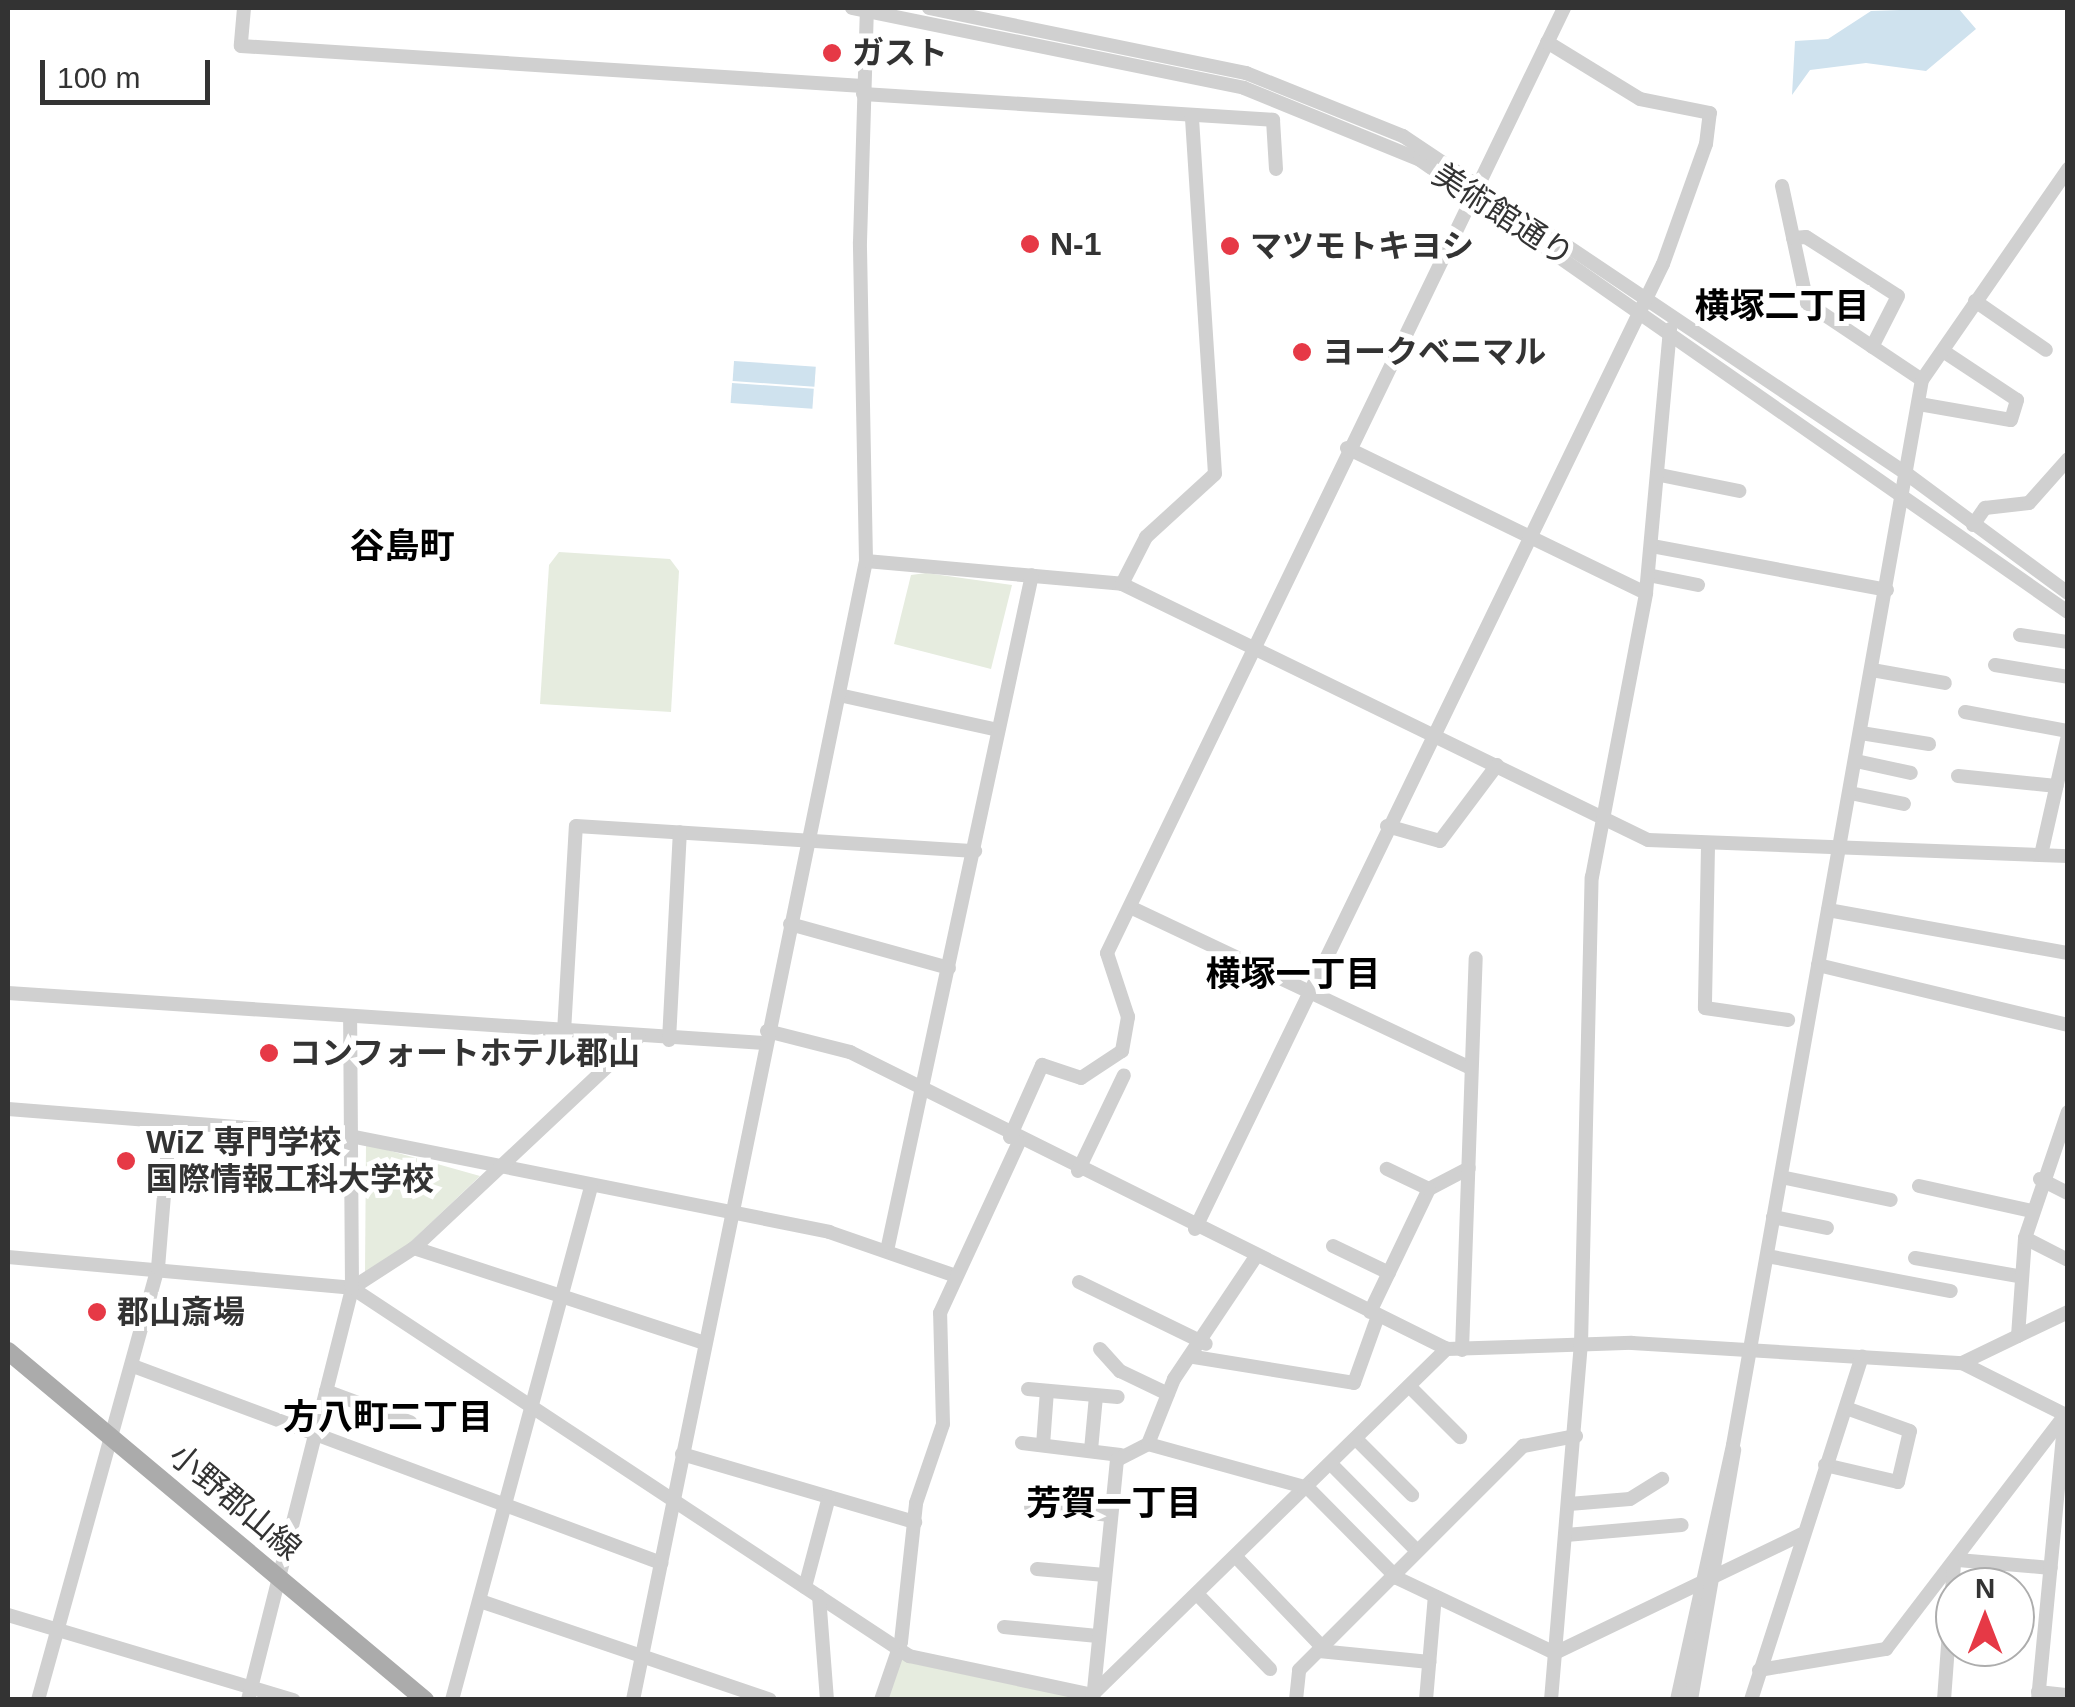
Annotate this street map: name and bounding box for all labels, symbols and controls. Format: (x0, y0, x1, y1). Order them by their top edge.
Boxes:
place label: ガスト (852, 34, 948, 72)
scale bar (45, 40, 215, 102)
marker: ガスト (821, 42, 843, 64)
text: 100 m (57, 61, 140, 94)
street label: 美術館通り (1425, 155, 1581, 275)
place label: N-1 (1050, 225, 1102, 263)
place label: マツモトキヨシ (1250, 227, 1474, 265)
marker: N-1 (1019, 233, 1041, 255)
marker: マツモトキヨシ (1219, 235, 1241, 257)
district label: 横塚二丁目 (1695, 285, 1869, 327)
place label: ヨークベニマル (1322, 333, 1546, 371)
marker: ヨークベニマル (1291, 341, 1313, 363)
district label: 谷島町 (350, 525, 454, 567)
district label: 横塚一丁目 (1206, 953, 1380, 995)
place label: コンフォートホテル郡山 (289, 1034, 641, 1072)
marker: コンフォートホテル郡山 (258, 1042, 280, 1064)
place label: WiZ 専門学校 国際情報工科大学校 (146, 1124, 434, 1199)
marker: WiZ 専門学校 国際情報工科大学校 (115, 1150, 137, 1172)
place label: 郡山斎場 (117, 1293, 245, 1331)
marker: 郡山斎場 (86, 1301, 108, 1323)
district label: 方八町二丁目 (283, 1396, 493, 1438)
street label: 小野郡山線 (161, 1436, 309, 1568)
district label: 芳賀一丁目 (1027, 1482, 1201, 1524)
north arrow (1935, 1567, 2035, 1667)
text: N (1975, 1573, 1995, 1604)

